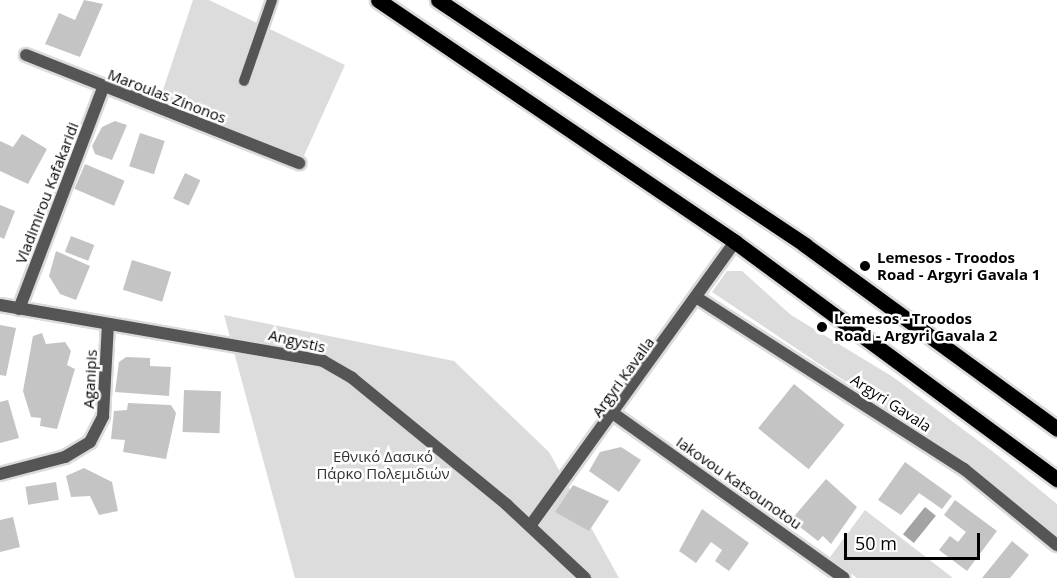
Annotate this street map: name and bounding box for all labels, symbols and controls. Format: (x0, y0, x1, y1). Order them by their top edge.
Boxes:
street label: Maroulas Zinonos (105, 65, 229, 127)
street label: Vladimirou Kafakaridi (12, 120, 82, 266)
place label: Lemesos - Troodos Road - Argyri Gavala 1 (877, 248, 1040, 283)
marker: Lemesos - Troodos Road - Argyri Gavala 1 (858, 259, 872, 273)
place label: Lemesos - Troodos Road - Argyri Gavala 2 (834, 309, 997, 344)
marker: Lemesos - Troodos Road - Argyri Gavala 2 (815, 320, 829, 334)
street label: Angystis (267, 326, 327, 356)
street label: Argyri Kavalla (588, 334, 658, 420)
street label: Aganipis (79, 349, 101, 409)
street label: Argyri Gavala (847, 370, 935, 436)
street label: Iakovou Katsounotou (673, 433, 805, 533)
park label: Εθνικό Δασικό Πάρκο Πολεμιδιών (316, 447, 450, 482)
scale bar (847, 521, 984, 559)
text: 50 m (855, 531, 897, 555)

